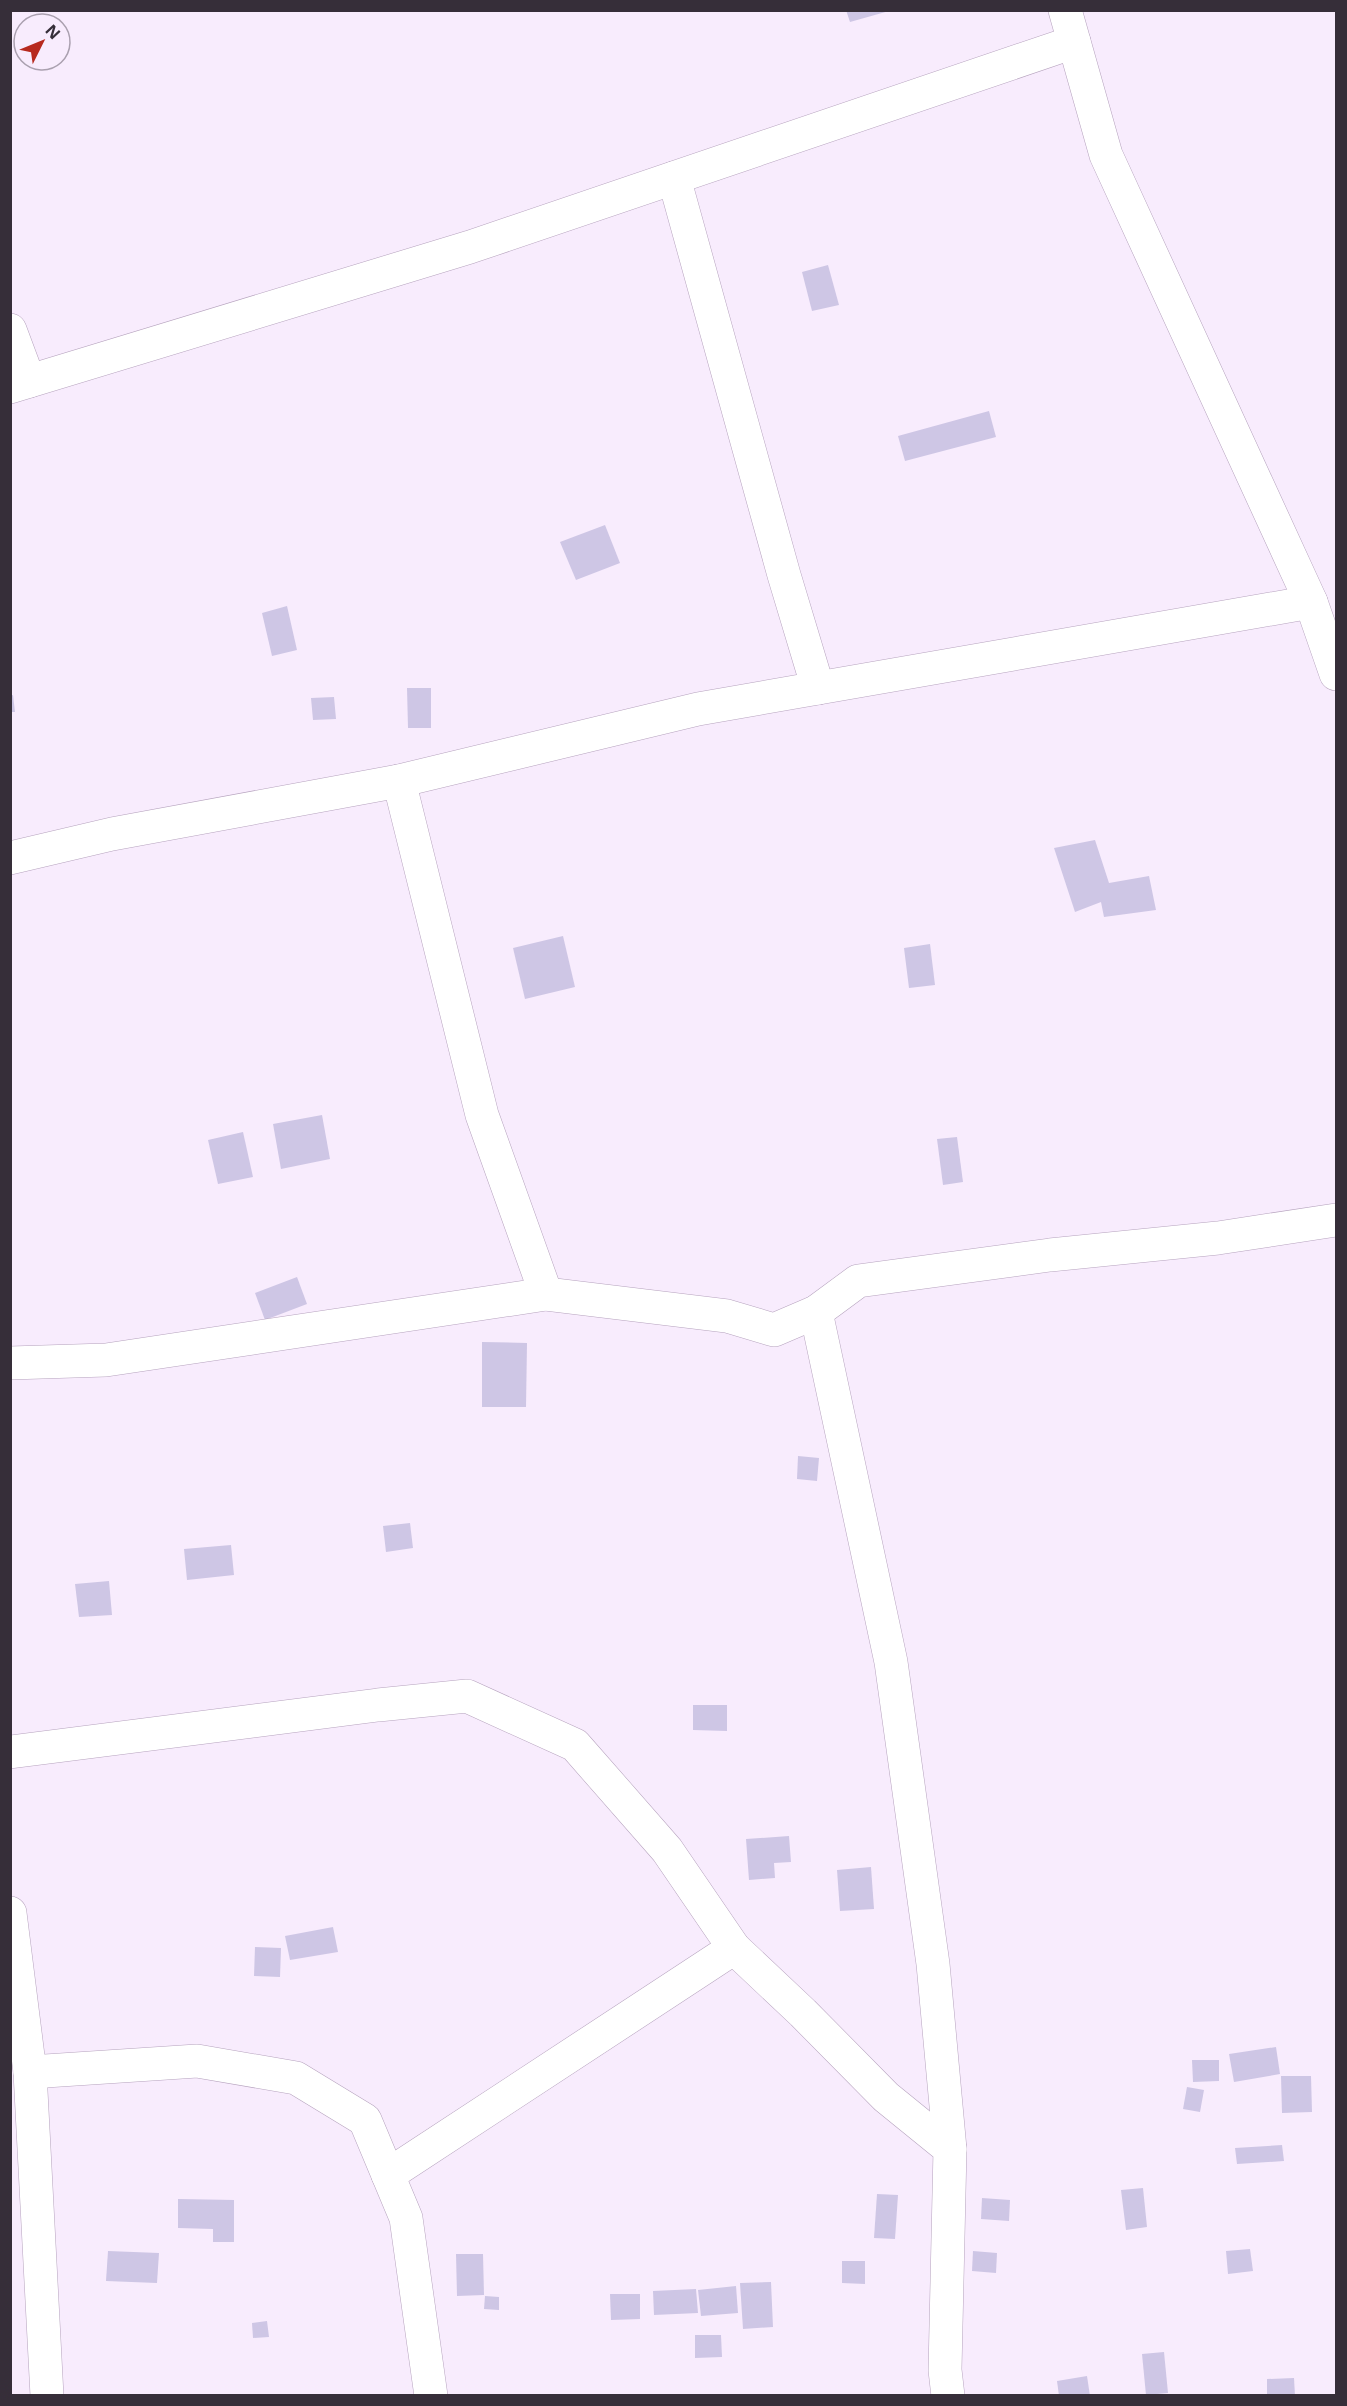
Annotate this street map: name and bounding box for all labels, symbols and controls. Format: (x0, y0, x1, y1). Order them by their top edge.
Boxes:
north arrow (12, 12, 72, 72)
text: N (40, 20, 65, 44)

